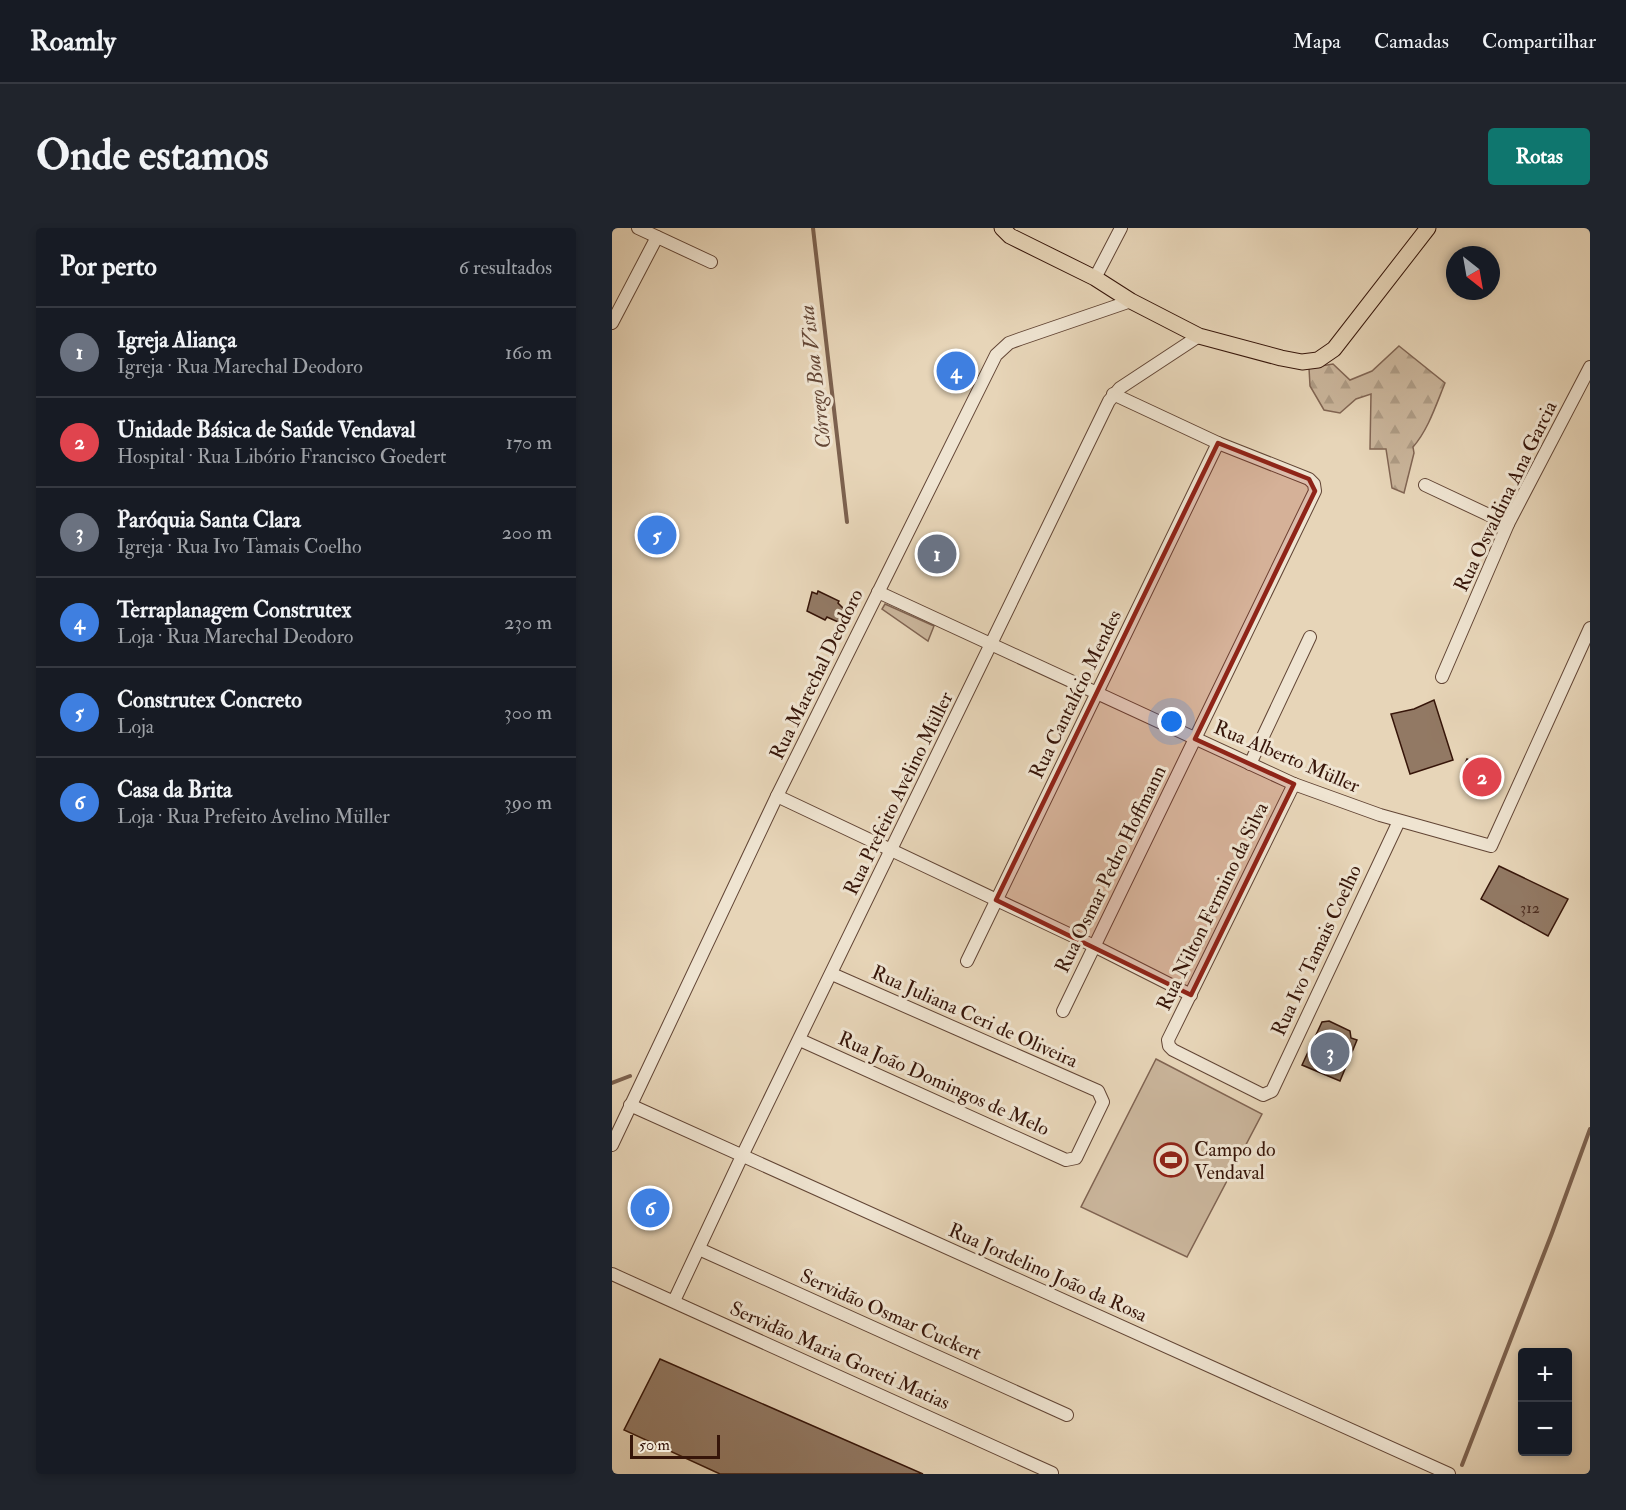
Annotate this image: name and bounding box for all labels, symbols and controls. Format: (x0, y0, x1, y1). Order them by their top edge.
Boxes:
text: Roamly (30, 24, 116, 59)
text: Mapa (1293, 28, 1341, 55)
text: Camadas (1374, 28, 1449, 55)
text: Compartilhar (1482, 28, 1596, 55)
button: Rotas (1488, 128, 1590, 185)
text: Onde estamos (36, 130, 269, 182)
north arrow (1446, 246, 1500, 300)
text: Por perto (60, 251, 157, 283)
text: 6 resultados (459, 255, 552, 280)
water label: Córrego Boa Vista (793, 303, 838, 450)
text: Igreja Aliança (117, 326, 237, 354)
text: 1 (76, 340, 83, 365)
text: 160 m (505, 340, 552, 365)
pin: 4 (936, 348, 976, 394)
text: Igreja · Rua Marechal Deodoro (117, 354, 363, 379)
street label: Rua Osvaldina Ana Garcia (1448, 396, 1563, 596)
text: Unidade Básica de Saúde Vendaval (117, 416, 416, 444)
text: 2 (74, 430, 85, 455)
text: 170 m (506, 430, 552, 455)
text: Hospital · Rua Libório Francisco Goedert (117, 444, 447, 469)
text: Paróquia Santa Clara (117, 506, 301, 534)
pin: 5 (638, 512, 676, 558)
text: 3 (76, 520, 83, 545)
text: 200 m (502, 520, 552, 545)
pin: 1 (918, 532, 956, 576)
text: Igreja · Rua Ivo Tamais Coelho (117, 534, 362, 559)
street label: Rua Marechal Deodoro (764, 585, 869, 764)
text: Terraplanagem Construtex (117, 596, 351, 624)
street label: Rua Cantalício Mendes (1024, 606, 1127, 783)
text: 4 (74, 610, 85, 635)
text: 230 m (504, 610, 552, 635)
text: Loja · Rua Marechal Deodoro (117, 624, 353, 649)
text: Construtex Concreto (117, 686, 302, 714)
street label: Rua Prefeito Avelino Müller (838, 687, 959, 899)
text: 5 (75, 700, 84, 725)
text: 300 m (504, 700, 552, 725)
your location (1157, 707, 1186, 736)
text: Loja (117, 714, 154, 739)
street label: Rua Alberto Müller (1210, 714, 1364, 799)
pin: 2 (1462, 754, 1502, 800)
street label: Rua Osmar Pedro Hoffmann (1049, 761, 1172, 977)
text: Casa da Brita (117, 776, 232, 804)
text: 6 (74, 790, 85, 815)
text: 390 m (504, 790, 552, 815)
street label: Rua Nilton Fermino da Silva (1151, 797, 1274, 1015)
text: Loja · Rua Prefeito Avelino Müller (117, 804, 390, 829)
street label: Rua Ivo Tamais Coelho (1266, 861, 1367, 1040)
house number: 312 (1520, 898, 1540, 918)
street label: Rua Juliana Ceri de Oliveira (868, 960, 1082, 1074)
street label: Rua João Domingos de Melo (834, 1026, 1053, 1141)
pin: 3 (1310, 1030, 1350, 1074)
place label: Campo do Vendaval (1194, 1137, 1276, 1185)
sports icon: Campo do Vendaval (1153, 1142, 1189, 1178)
pin: 6 (630, 1186, 669, 1230)
street label: Rua Jordelino João da Rosa (945, 1217, 1152, 1328)
street label: Servidão Osmar Cuckert (796, 1263, 986, 1366)
street label: Servidão Maria Goreti Matias (726, 1296, 954, 1415)
map controls (1518, 1348, 1572, 1456)
button: + (1518, 1348, 1572, 1402)
button: − (1518, 1402, 1572, 1456)
scale bar (630, 1432, 720, 1460)
text: 50 m (639, 1435, 670, 1455)

